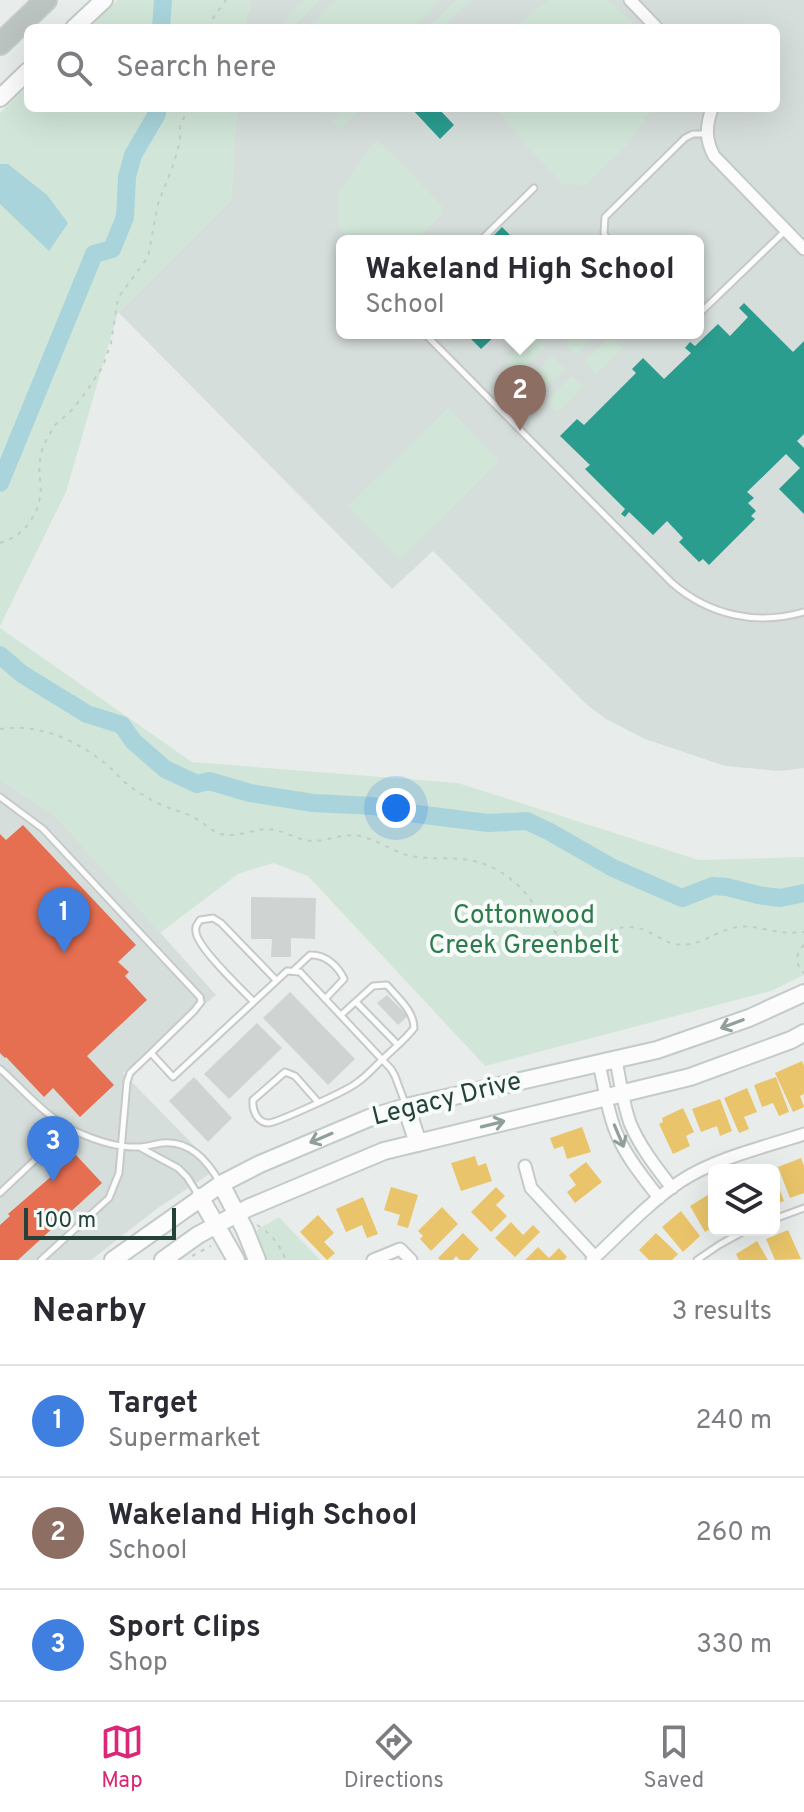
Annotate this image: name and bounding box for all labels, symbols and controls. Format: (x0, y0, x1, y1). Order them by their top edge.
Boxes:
search box (24, 24, 780, 112)
icon: search (52, 46, 96, 90)
text: Search here (116, 50, 276, 87)
popup (336, 235, 704, 339)
text: Wakeland High School (365, 252, 675, 289)
text: School (365, 289, 445, 322)
pin: 2 (494, 365, 546, 431)
your location (376, 788, 416, 828)
pin: 1 (38, 887, 90, 953)
park label: Cottonwood Creek Greenbelt (429, 900, 620, 963)
one-way arrow (721, 1018, 745, 1032)
street label: Legacy Drive (369, 1066, 525, 1134)
pin: 3 (27, 1116, 79, 1182)
one-way arrow (480, 1116, 506, 1131)
one-way arrow (612, 1123, 627, 1147)
one-way arrow (309, 1132, 334, 1147)
map controls (708, 1164, 780, 1236)
button: layers (708, 1164, 780, 1236)
scale bar (24, 1204, 176, 1240)
text: 100 m (36, 1208, 96, 1235)
text: Nearby (32, 1291, 147, 1334)
text: 3 results (672, 1296, 772, 1329)
text: Target (108, 1386, 198, 1423)
text: 1 (53, 1405, 63, 1438)
text: 240 m (695, 1405, 772, 1438)
text: Supermarket (108, 1423, 260, 1456)
text: Wakeland High School (108, 1498, 418, 1535)
text: 2 (50, 1517, 66, 1550)
text: 260 m (696, 1517, 772, 1550)
text: School (108, 1535, 187, 1568)
text: Sport Clips (108, 1610, 261, 1647)
text: 3 (50, 1629, 66, 1662)
text: 330 m (696, 1629, 772, 1662)
text: Shop (108, 1647, 168, 1680)
tab: Map (100, 1720, 144, 1795)
tab: Directions (344, 1720, 444, 1795)
tab: Saved (644, 1720, 704, 1795)

